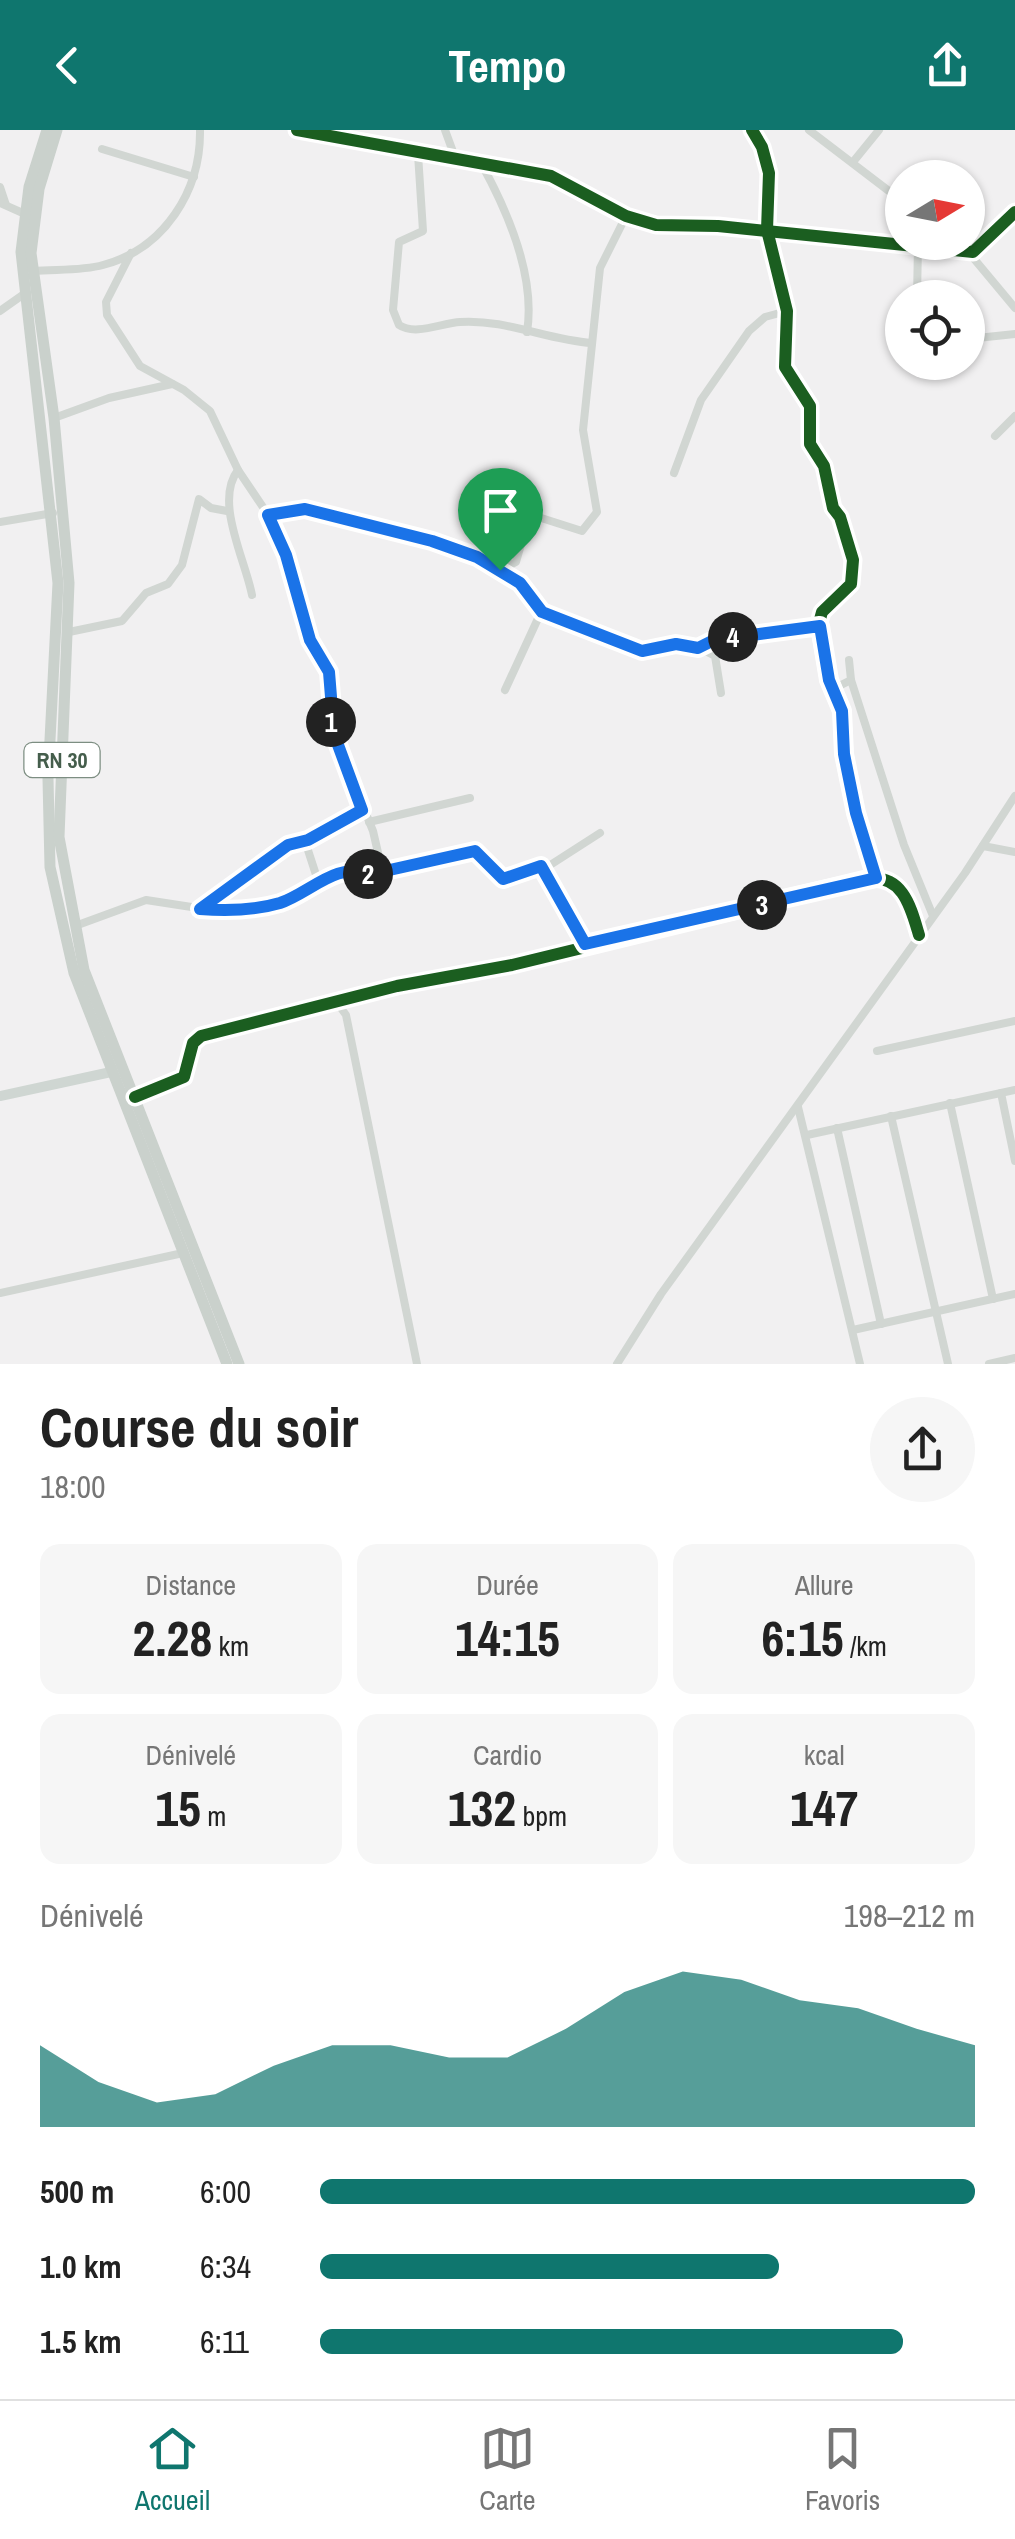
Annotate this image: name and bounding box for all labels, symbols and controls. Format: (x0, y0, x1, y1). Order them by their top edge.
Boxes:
text: Tempo (448, 35, 567, 96)
icon: back (40, 38, 95, 93)
icon: share (920, 38, 975, 93)
north arrow (885, 160, 985, 260)
map controls (885, 160, 985, 380)
button: locate (885, 280, 985, 380)
pin (458, 468, 543, 571)
icon: arrive (473, 483, 528, 538)
pin: 4 (708, 612, 758, 662)
text: 4 (727, 618, 739, 656)
pin: 1 (306, 697, 356, 747)
text: 1 (325, 703, 337, 741)
road number: RN 30 (24, 743, 100, 777)
pin: 2 (343, 849, 393, 899)
text: 2 (362, 855, 374, 893)
pin: 3 (737, 880, 787, 930)
text: 3 (756, 886, 768, 924)
text: Course du soir (40, 1390, 358, 1464)
button: share (870, 1397, 975, 1502)
text: 18:00 (40, 1465, 106, 1508)
text: Distance (146, 1566, 236, 1604)
text: Durée (476, 1566, 539, 1604)
text: Allure (795, 1566, 854, 1604)
text: 2.28 (132, 1604, 212, 1672)
text: 14:15 (455, 1604, 560, 1672)
text: 6:15 (761, 1604, 844, 1672)
text: km (212, 1627, 249, 1665)
text: /km (844, 1627, 887, 1665)
text: Dénivelé (146, 1736, 236, 1774)
text: Cardio (473, 1736, 542, 1774)
text: kcal (804, 1736, 845, 1774)
text: 15 (155, 1774, 201, 1842)
text: 132 (448, 1774, 516, 1842)
text: 147 (790, 1774, 858, 1842)
text: m (201, 1797, 226, 1835)
text: bpm (516, 1797, 567, 1835)
text: Dénivelé (40, 1894, 144, 1937)
text: 198–212 m (844, 1894, 975, 1937)
text: 500 m (40, 2170, 114, 2213)
text: 6:00 (200, 2170, 251, 2213)
text: 1.0 km (40, 2245, 122, 2288)
text: 6:34 (200, 2245, 251, 2288)
text: 1.5 km (40, 2320, 122, 2363)
text: 6:11 (200, 2320, 249, 2363)
tab: Accueil (135, 2421, 210, 2519)
tab: Carte (479, 2421, 536, 2519)
tab: Favoris (805, 2421, 880, 2519)

